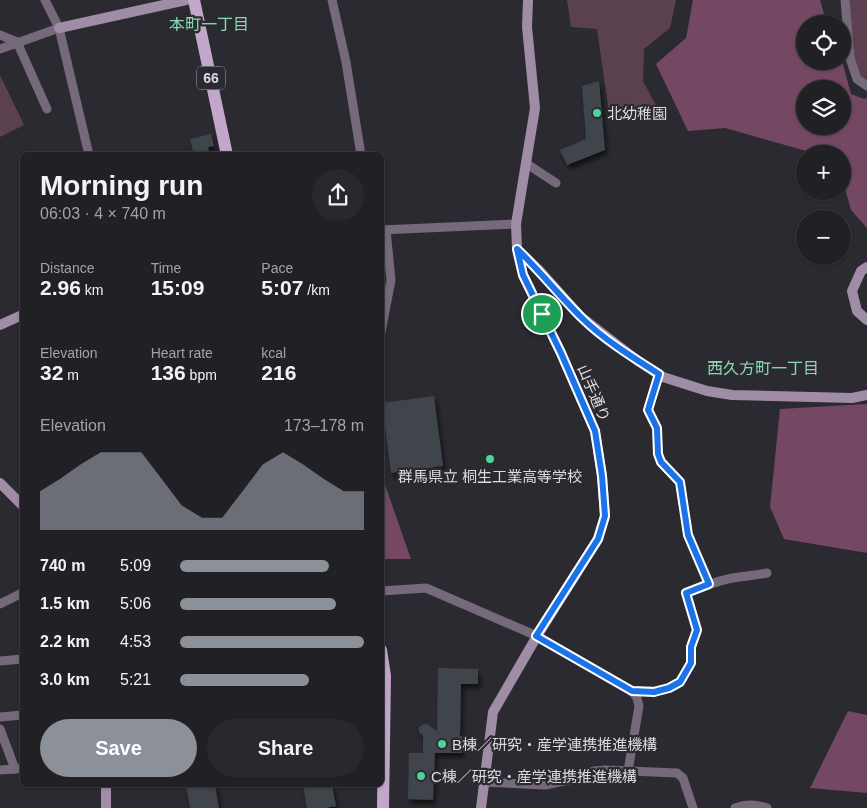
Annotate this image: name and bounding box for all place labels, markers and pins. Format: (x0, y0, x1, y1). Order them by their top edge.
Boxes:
place label: 北幼稚園 (607, 105, 667, 122)
marker: 北幼稚園 (591, 107, 603, 119)
pin (521, 293, 563, 335)
marker: 群馬県立 桐生工業高等学校 (484, 453, 496, 465)
place label: 群馬県立 桐生工業高等学校 (398, 468, 582, 485)
place label: B棟／研究・産学連携推進機構 (452, 736, 657, 753)
marker: B棟／研究・産学連携推進機構 (436, 738, 448, 750)
place label: C棟／研究・産学連携推進機構 (431, 768, 637, 785)
marker: C棟／研究・産学連携推進機構 (415, 770, 427, 782)

